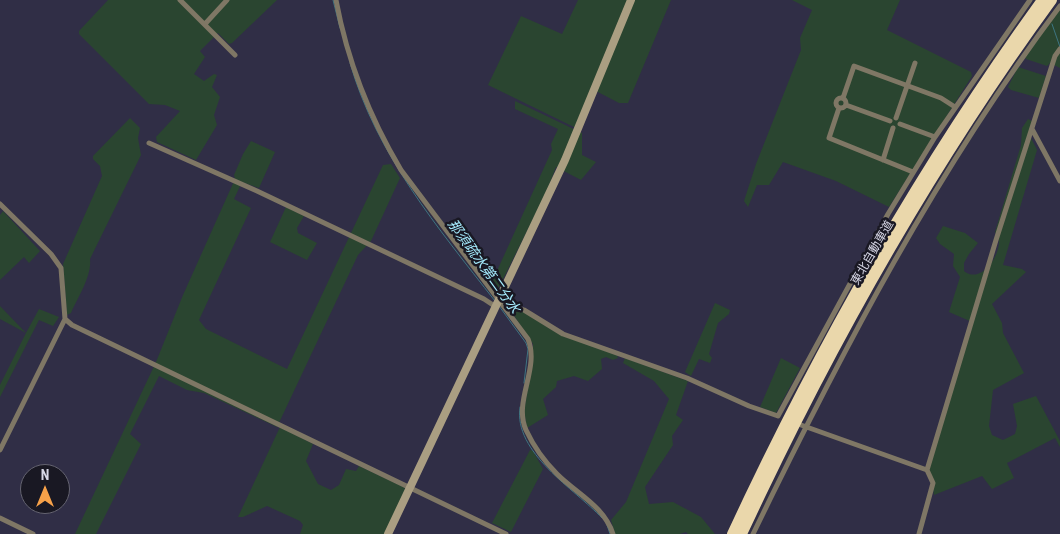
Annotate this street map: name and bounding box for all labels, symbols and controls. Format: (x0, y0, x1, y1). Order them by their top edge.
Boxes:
water label: 那須疏水第二分水 (443, 217, 523, 317)
street label: 東北自動車道 (849, 218, 897, 288)
north arrow (20, 464, 70, 514)
text: N (41, 467, 49, 483)

